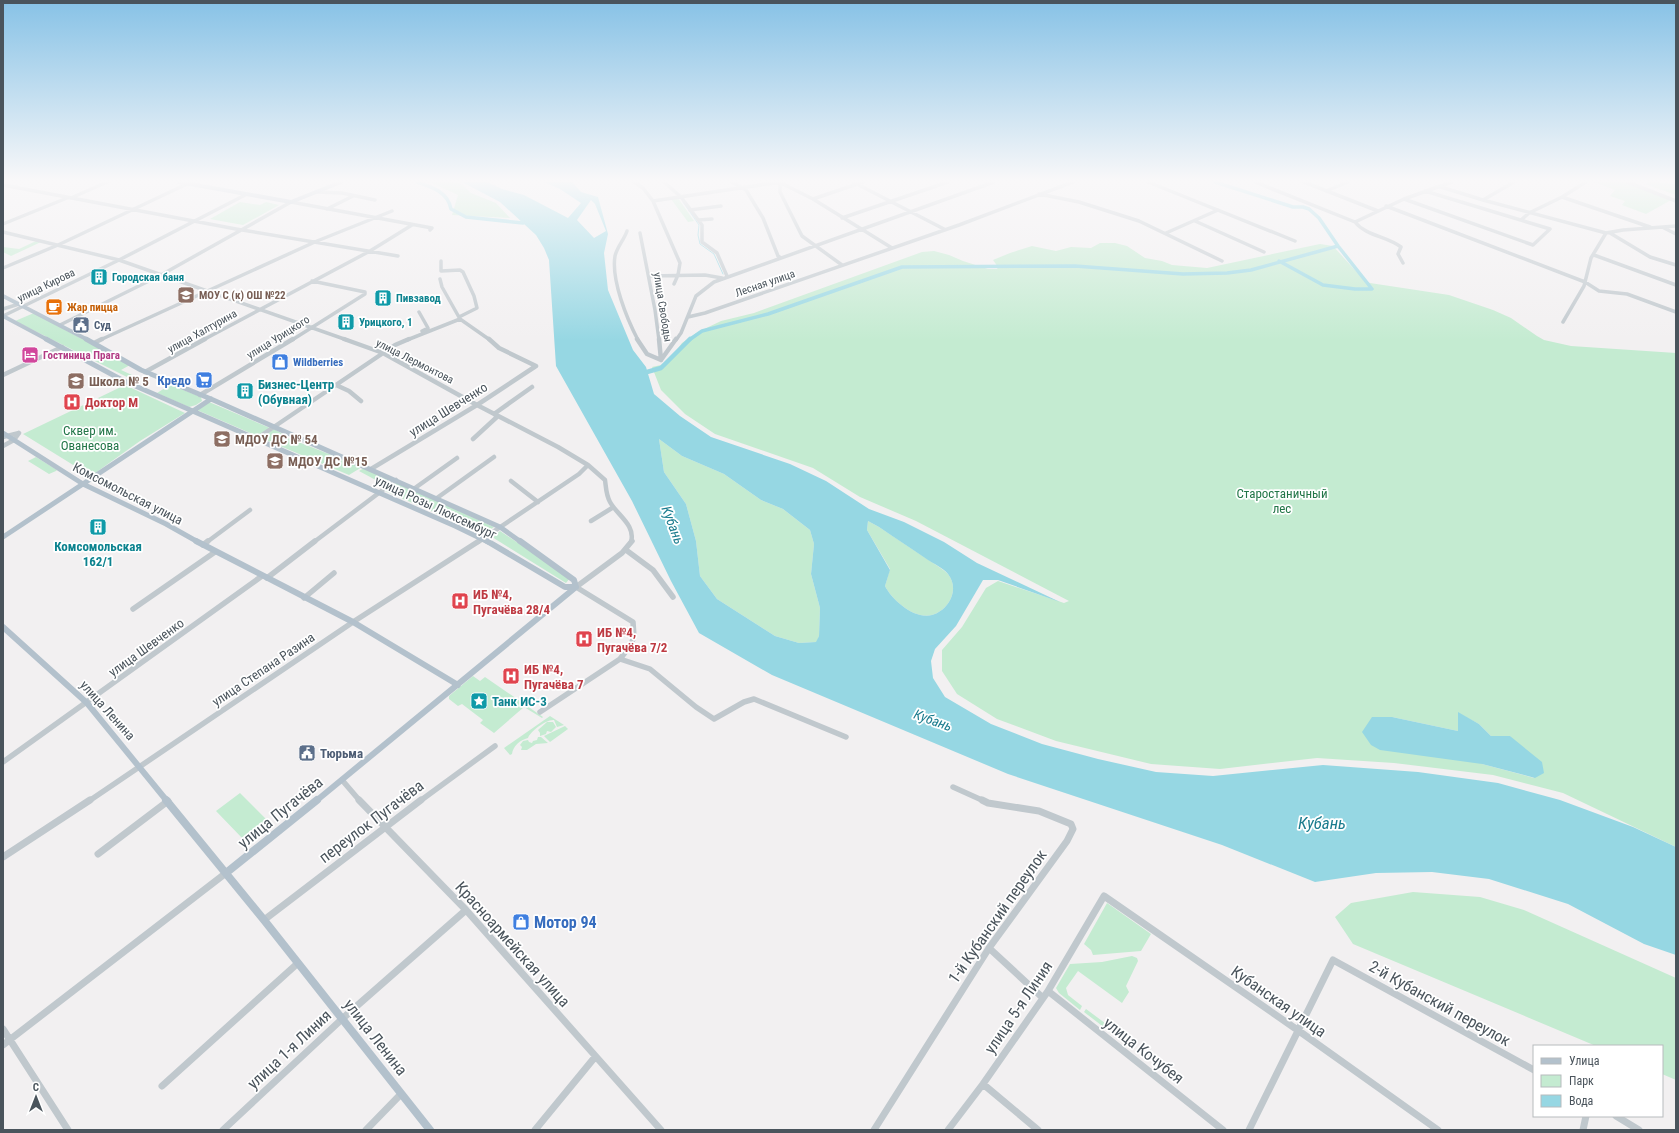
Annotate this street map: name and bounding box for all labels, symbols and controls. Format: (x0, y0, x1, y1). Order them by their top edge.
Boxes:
street label: улица Кирова (15, 266, 77, 305)
building icon: Городская баня (89, 267, 109, 287)
street label: Лесная улица (734, 267, 797, 300)
place label: Городская баня (112, 271, 184, 284)
street label: улица Свободы (651, 271, 674, 343)
school or university icon: МОУ С (к) ОШ №22 (176, 285, 196, 305)
building icon: Пивзавод (373, 288, 393, 308)
place label: МОУ С (к) ОШ №22 (199, 289, 286, 302)
place label: Пивзавод (396, 292, 441, 305)
cafe icon: Жар пицца (44, 297, 64, 317)
place label: Жар пицца (67, 301, 118, 314)
street label: улица Халтурина (165, 307, 239, 356)
building icon: Урицкого, 1 (336, 312, 356, 332)
street label: улица Урицкого (244, 313, 312, 362)
public building icon: Суд (71, 315, 91, 335)
place label: Урицкого, 1 (359, 316, 412, 329)
place label: Суд (94, 319, 111, 332)
street label: улица Лермонтова (374, 336, 456, 387)
hotel icon: Гостиница Прага (20, 345, 40, 365)
place label: Гостиница Прага (43, 349, 120, 362)
shop icon: Wildberries (270, 352, 290, 372)
place label: Wildberries (293, 356, 343, 369)
supermarket icon: Кредо (194, 370, 214, 390)
school or university icon: Школа № 5 (66, 371, 86, 391)
place label: Кредо (157, 373, 192, 388)
place label: Школа № 5 (89, 374, 149, 389)
place label: Бизнес-Центр (Обувная) (258, 377, 334, 407)
street label: улица Шевченко (406, 379, 490, 439)
building icon: Бизнес-Центр (Обувная) (235, 381, 255, 401)
hospital icon: Доктор М (62, 392, 82, 412)
place label: Доктор М (85, 395, 138, 410)
park label: Сквер им. Ованесова (61, 423, 119, 453)
school or university icon: МДОУ ДС № 54 (212, 429, 232, 449)
place label: МДОУ ДС № 54 (235, 432, 318, 447)
school or university icon: МДОУ ДС №15 (265, 451, 285, 471)
place label: МДОУ ДС №15 (288, 454, 368, 469)
street label: Комсомольская улица (70, 459, 185, 528)
street label: улица Розы Люксембург (373, 473, 499, 542)
park label: Старостаничный лес (1236, 486, 1328, 516)
water label: Кубань (658, 504, 688, 546)
building icon: Комсомольская 162/1 (88, 517, 108, 537)
place label: Комсомольская 162/1 (54, 539, 142, 569)
place label: ИБ №4, Пугачёва 28/4 (473, 587, 550, 617)
hospital icon: ИБ №4, Пугачёва 28/4 (450, 591, 470, 611)
street label: улица Шевченко (106, 615, 187, 680)
place label: ИБ №4, Пугачёва 7/2 (597, 625, 668, 655)
hospital icon: ИБ №4, Пугачёва 7/2 (574, 629, 594, 649)
street label: улица Степана Разина (209, 630, 317, 709)
place label: ИБ №4, Пугачёва 7 (524, 662, 584, 692)
hospital icon: ИБ №4, Пугачёва 7 (501, 666, 521, 686)
street label: улица Ленина (77, 678, 138, 743)
place icon: Танк ИС-3 (469, 691, 489, 711)
place label: Танк ИС-3 (492, 694, 547, 709)
water label: Кубань (912, 706, 954, 734)
public building icon: Тюрьма (297, 743, 317, 763)
place label: Тюрьма (320, 746, 363, 761)
street label: улица Пугачёва (234, 772, 327, 852)
street label: переулок Пугачёва (315, 776, 427, 867)
water label: Кубань (1298, 813, 1346, 833)
street label: 1-й Кубанский переулок (944, 846, 1051, 987)
street label: Красноармейская улица (451, 878, 574, 1011)
shop icon: Мотор 94 (511, 912, 531, 932)
place label: Мотор 94 (534, 913, 597, 932)
street label: улица 5-я Линия (980, 957, 1056, 1057)
street label: 2-й Кубанский переулок (1366, 957, 1514, 1050)
street label: Кубанская улица (1228, 962, 1330, 1041)
street label: улица Ленина (340, 995, 411, 1079)
street label: улица 1-я Линия (243, 1006, 335, 1093)
street label: улица Кочубея (1100, 1013, 1188, 1088)
legend (1533, 1045, 1663, 1117)
text: Улица (1569, 1054, 1600, 1068)
text: Парк (1569, 1074, 1594, 1088)
north arrow (16, 1077, 56, 1117)
text: С (33, 1081, 39, 1094)
text: Вода (1569, 1094, 1594, 1108)

